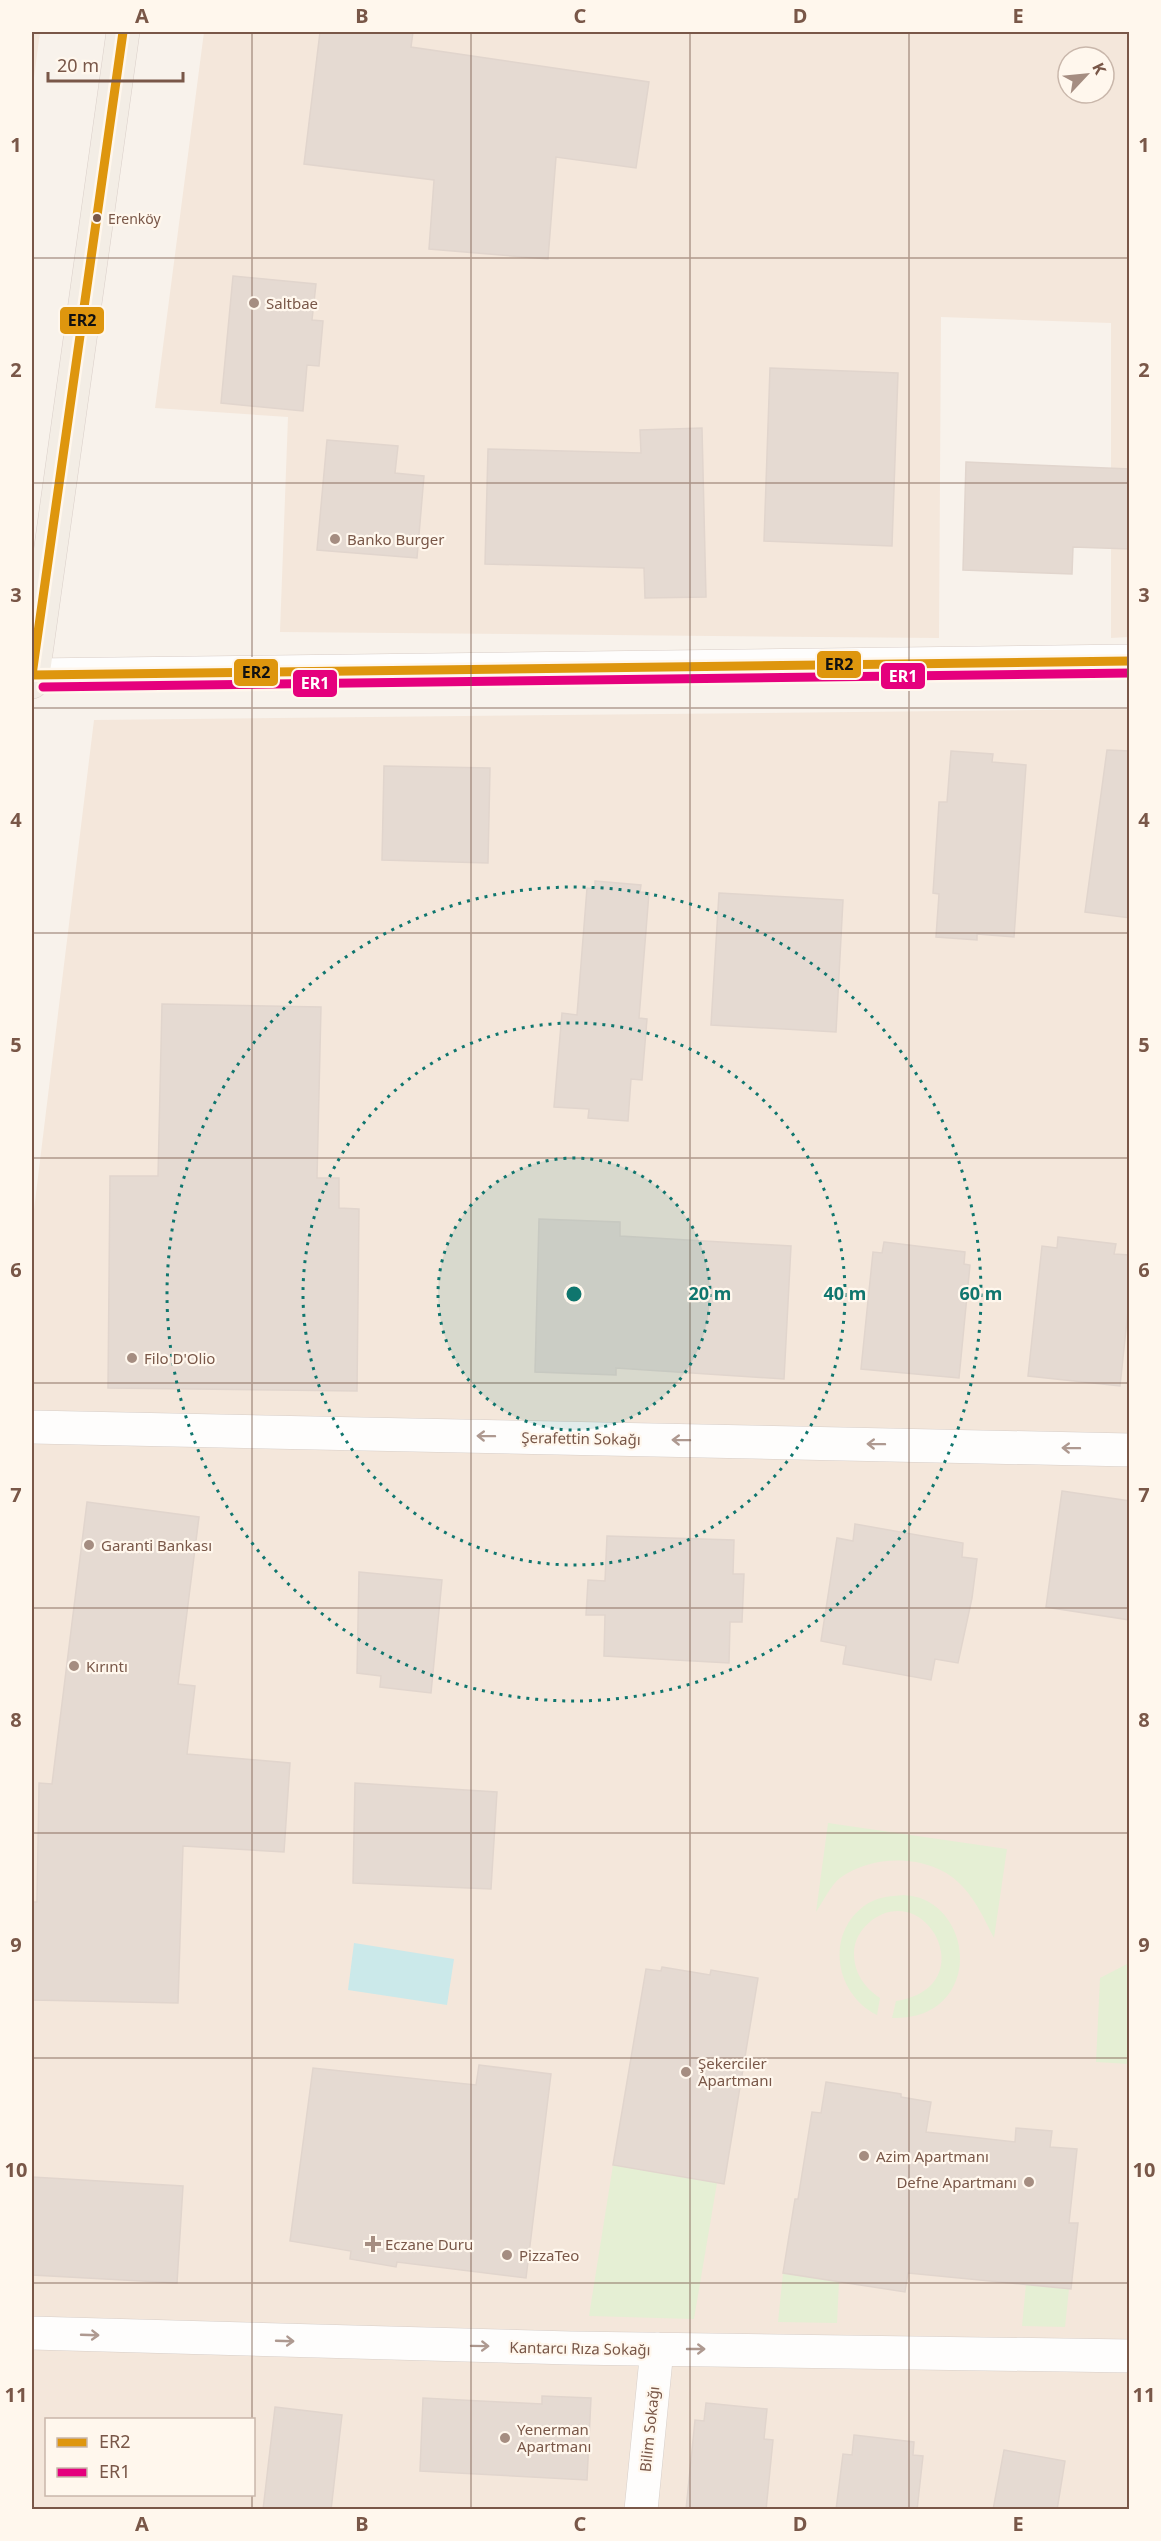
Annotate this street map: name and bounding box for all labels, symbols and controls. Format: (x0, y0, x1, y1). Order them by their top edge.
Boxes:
text: A (135, 2, 149, 29)
text: B (355, 2, 369, 29)
text: C (574, 2, 587, 29)
text: D (793, 2, 807, 29)
text: E (1012, 2, 1024, 29)
scale bar (48, 45, 183, 83)
north arrow (1056, 45, 1116, 105)
text: 20 m (57, 53, 99, 77)
text: K (1087, 59, 1112, 78)
text: 1 (10, 131, 22, 158)
text: 1 (1138, 131, 1150, 158)
place label: Erenköy (108, 209, 161, 228)
marker: Erenköy (91, 212, 103, 224)
place label: Saltbae (266, 293, 318, 313)
marker: Saltbae (247, 296, 261, 310)
line badge: ER2 (59, 306, 105, 335)
text: ER2 (68, 309, 96, 331)
text: 2 (10, 356, 22, 383)
text: 2 (1138, 356, 1150, 383)
place label: Banko Burger (347, 529, 444, 549)
marker: Banko Burger (328, 532, 342, 546)
text: 3 (10, 581, 22, 608)
text: 3 (1138, 581, 1150, 608)
line badge: ER2 (816, 650, 862, 679)
text: ER2 (825, 653, 853, 675)
line badge: ER2 (233, 658, 279, 687)
text: ER2 (242, 661, 270, 683)
line badge: ER1 (880, 662, 926, 690)
text: ER1 (889, 665, 917, 687)
line badge: ER1 (292, 669, 338, 698)
text: ER1 (301, 672, 329, 694)
text: 4 (10, 806, 22, 833)
text: 4 (1138, 806, 1150, 833)
text: 5 (10, 1031, 22, 1058)
text: 5 (1138, 1031, 1150, 1058)
text: 6 (10, 1256, 22, 1283)
text: 6 (1138, 1256, 1150, 1283)
text: 20 m (689, 1281, 731, 1305)
text: 40 m (824, 1281, 866, 1305)
text: 60 m (960, 1281, 1002, 1305)
centre of rings (564, 1284, 584, 1304)
place label: Filo D'Olio (144, 1348, 215, 1368)
marker: Filo D'Olio (125, 1351, 139, 1365)
street label: Şerafettin Sokağı (521, 1427, 641, 1449)
one-way arrow (477, 1430, 497, 1442)
one-way arrow (672, 1434, 692, 1445)
one-way arrow (867, 1438, 887, 1450)
one-way arrow (1062, 1443, 1082, 1454)
text: 7 (10, 1481, 22, 1508)
text: 7 (1138, 1481, 1150, 1508)
place label: Garanti Bankası (101, 1535, 212, 1555)
marker: Garanti Bankası (82, 1538, 96, 1552)
place label: Kırıntı (86, 1656, 128, 1676)
marker: Kırıntı (67, 1659, 81, 1673)
text: 8 (10, 1706, 22, 1733)
text: 8 (1138, 1706, 1150, 1733)
text: 9 (10, 1931, 22, 1958)
text: 9 (1138, 1931, 1150, 1958)
place label: Şekerciler Apartmanı (698, 2053, 772, 2090)
marker: Şekerciler Apartmanı (679, 2065, 693, 2079)
place label: Azim Apartmanı (876, 2146, 989, 2166)
marker: Azim Apartmanı (857, 2149, 871, 2163)
text: 10 (5, 2156, 27, 2183)
text: 10 (1133, 2156, 1155, 2183)
place label: Defne Apartmanı (896, 2172, 1017, 2192)
marker: Defne Apartmanı (1022, 2175, 1036, 2189)
place label: Eczane Duru (385, 2234, 473, 2254)
marker: Eczane Duru (366, 2237, 380, 2251)
place label: PizzaTeo (519, 2245, 579, 2265)
marker: PizzaTeo (500, 2248, 514, 2262)
one-way arrow (79, 2329, 99, 2341)
one-way arrow (274, 2335, 294, 2346)
street label: Kantarcı Rıza Sokağı (509, 2337, 651, 2359)
one-way arrow (469, 2340, 489, 2352)
one-way arrow (685, 2343, 705, 2355)
text: 11 (5, 2381, 27, 2408)
text: 11 (1133, 2381, 1155, 2408)
street label: Bilim Sokağı (635, 2385, 663, 2473)
legend (45, 2418, 255, 2496)
place label: Yenerman Apartmanı (517, 2419, 591, 2456)
text: ER2 (99, 2429, 131, 2453)
marker: Yenerman Apartmanı (498, 2431, 512, 2445)
text: ER1 (99, 2459, 131, 2483)
text: A (135, 2510, 149, 2537)
text: B (355, 2510, 369, 2537)
text: C (574, 2510, 587, 2537)
text: D (793, 2510, 807, 2537)
text: E (1012, 2510, 1024, 2537)

